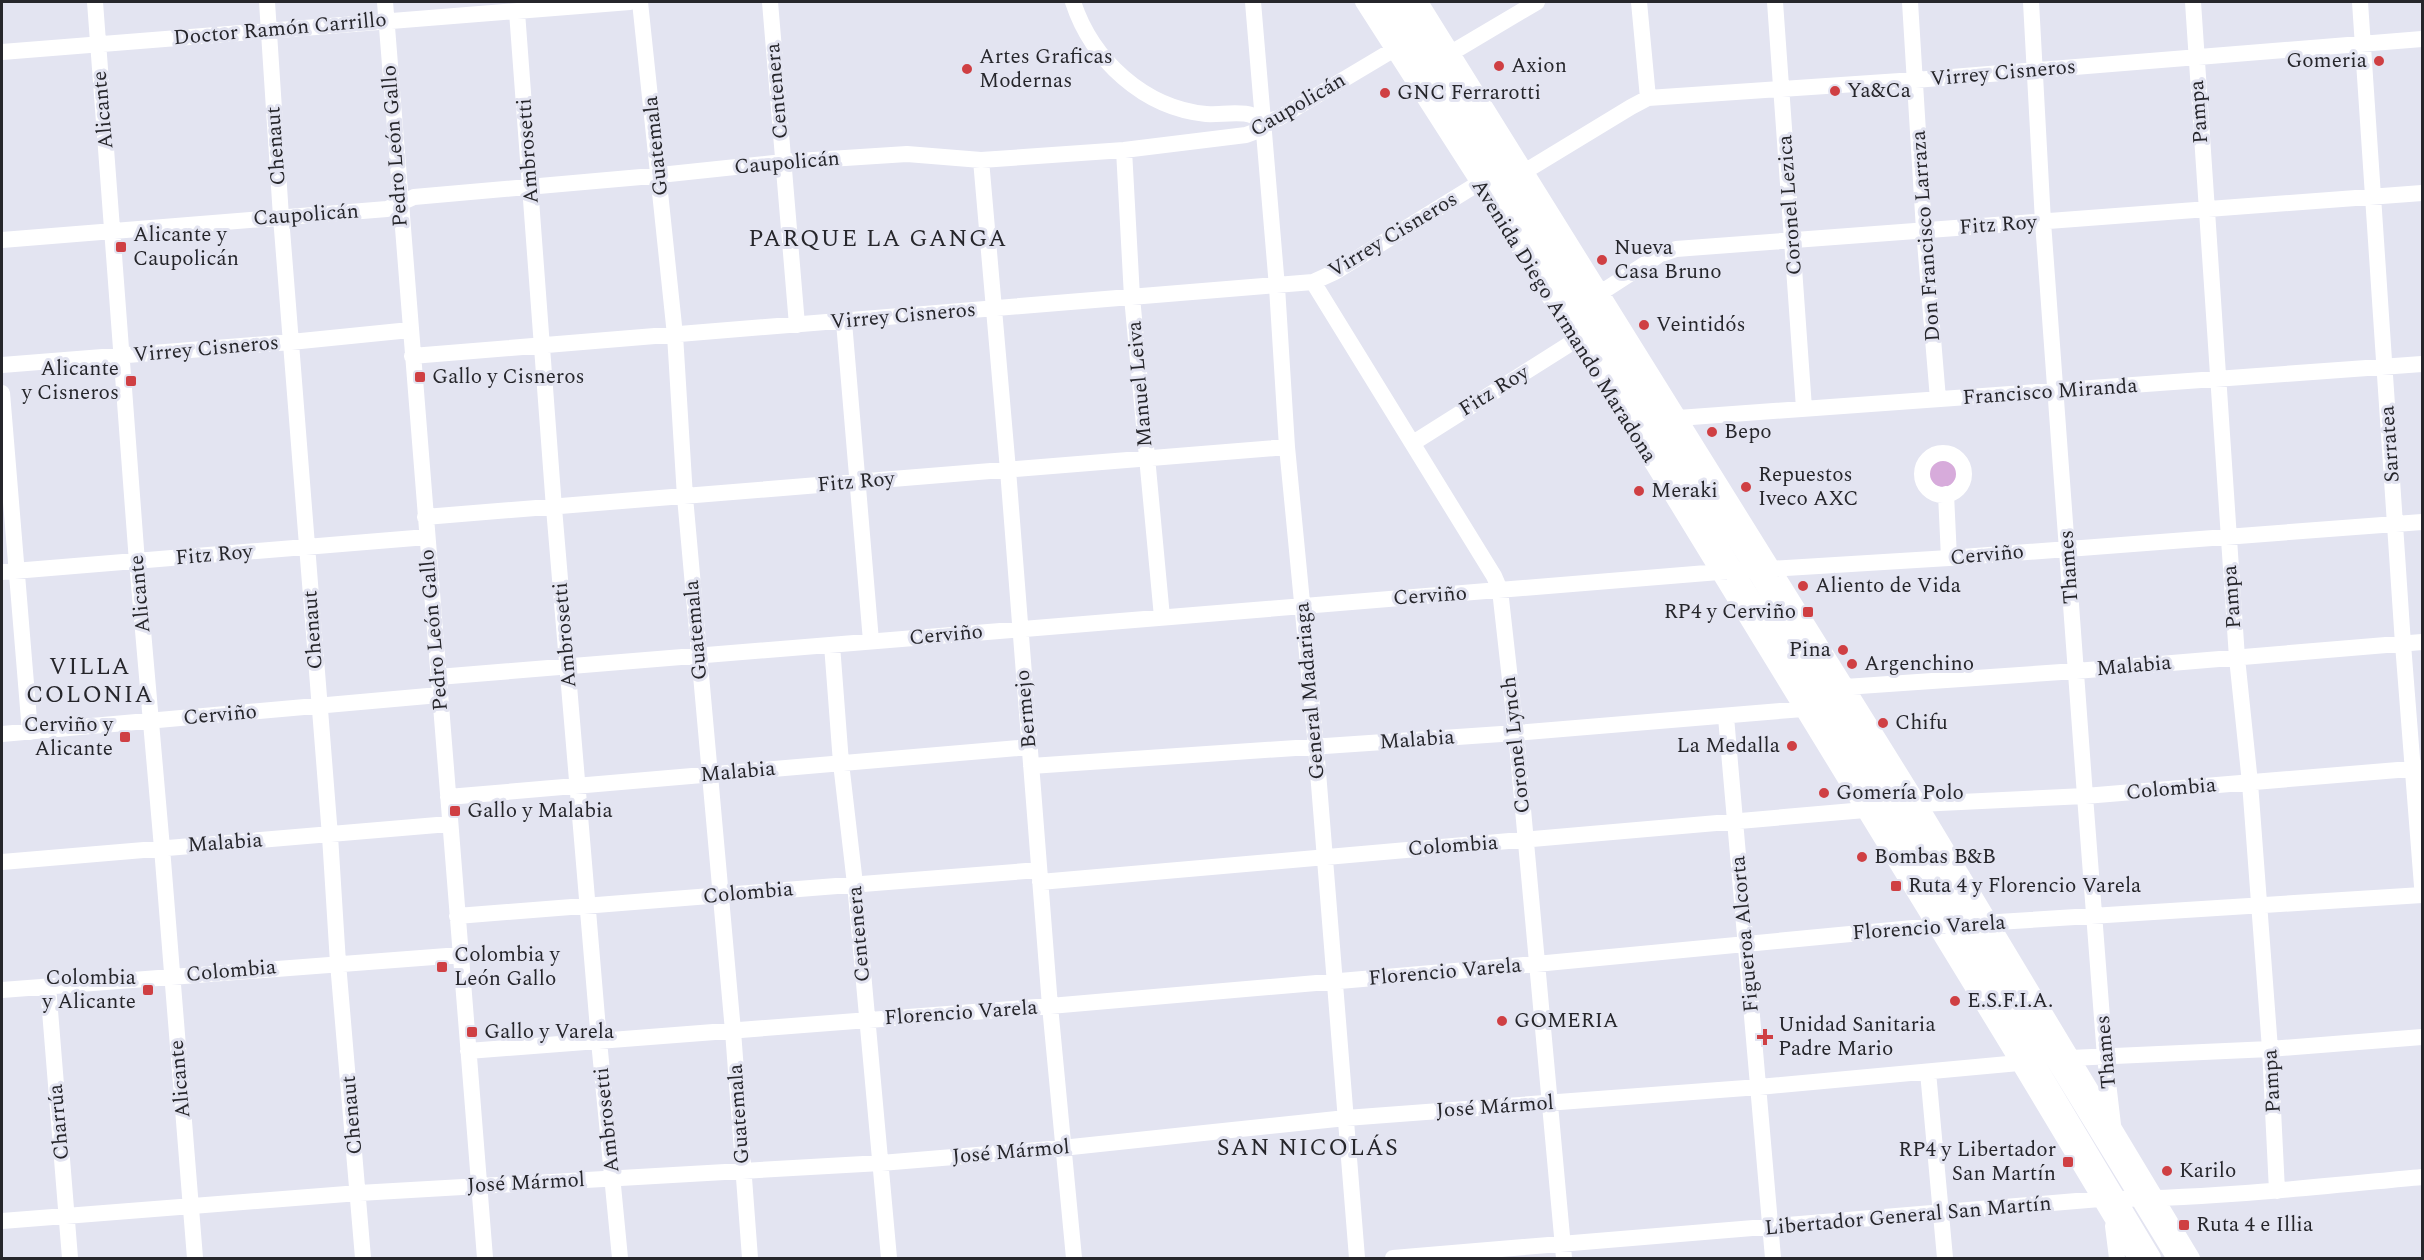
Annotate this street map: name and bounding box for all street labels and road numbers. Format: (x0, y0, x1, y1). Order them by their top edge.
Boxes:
street label: Doctor Ramón Carrillo (172, 4, 388, 54)
street label: Centenera (757, 41, 797, 140)
street label: Virrey Cisneros (1929, 51, 2077, 95)
street label: Pedro León Gallo (373, 64, 417, 228)
street label: Caupolicán (1244, 65, 1352, 145)
street label: Alicante (84, 70, 122, 150)
street label: Pampa (2181, 78, 2217, 145)
street label: Guatemala (635, 94, 677, 198)
street label: Ambrosetti (508, 97, 548, 205)
street label: Chenaut (257, 105, 295, 187)
street label: Don Francisco Larraza (1903, 129, 1949, 343)
street label: Coronel Lezica (1769, 133, 1811, 276)
street label: Caupolicán (733, 142, 841, 184)
street label: Avenida Diego Armando Maradona (1463, 173, 1665, 470)
street label: Virrey Cisneros (1322, 184, 1464, 286)
street label: Caupolicán (252, 195, 360, 235)
street label: Fitz Roy (1958, 206, 2039, 244)
street label: Virrey Cisneros (829, 294, 977, 338)
street label: Manuel Leiva (1118, 319, 1161, 448)
street label: Virrey Cisneros (132, 327, 280, 371)
street label: Fitz Roy (1453, 356, 1536, 425)
street label: Francisco Miranda (1961, 370, 2139, 414)
street label: Sarratea (2371, 404, 2409, 484)
street label: Fitz Roy (816, 463, 897, 501)
street label: Thames (2050, 529, 2088, 605)
street label: Fitz Roy (174, 536, 255, 574)
street label: Cerviño (1949, 536, 2025, 574)
street label: Pedro León Gallo (411, 548, 457, 712)
street label: Alicante (121, 554, 159, 634)
street label: Pampa (2214, 563, 2250, 630)
street label: Cerviño (1392, 577, 1468, 615)
street label: Guatemala (676, 578, 716, 681)
street label: Ambrosetti (544, 581, 586, 689)
street label: Chenaut (294, 589, 332, 671)
street label: General Madariaga (1286, 600, 1334, 781)
street label: Cerviño (908, 616, 984, 654)
street label: Malabia (2095, 647, 2174, 685)
street label: Bermejo (1007, 668, 1045, 750)
street label: Coronel Lynch (1493, 675, 1539, 815)
street label: Cerviño (182, 696, 258, 734)
street label: Malabia (1378, 721, 1456, 759)
street label: Malabia (699, 753, 778, 791)
street label: Colombia (2124, 769, 2218, 809)
street label: Malabia (186, 824, 264, 862)
street label: Colombia (1407, 827, 1500, 865)
street label: Figueroa Alcorta (1722, 854, 1768, 1014)
street label: Colombia (701, 873, 795, 913)
street label: Centenera (839, 884, 879, 983)
street label: Florencio Varela (1851, 907, 2007, 949)
street label: Florencio Varela (1367, 949, 1524, 995)
street label: Colombia (184, 951, 278, 991)
street label: Florencio Varela (883, 992, 1039, 1034)
street label: Thames (2087, 1014, 2125, 1090)
street label: Alicante (161, 1039, 199, 1119)
street label: Pampa (2254, 1048, 2290, 1114)
street label: Guatemala (719, 1062, 758, 1165)
street label: Ambrosetti (586, 1066, 628, 1174)
street label: Chenaut (333, 1074, 371, 1156)
street label: Charrúa (40, 1082, 78, 1161)
street label: José Mármol (1435, 1087, 1555, 1127)
street label: José Mármol (951, 1131, 1071, 1173)
street label: José Mármol (466, 1164, 586, 1202)
street label: Libertador General San Martín (1763, 1188, 2053, 1244)

